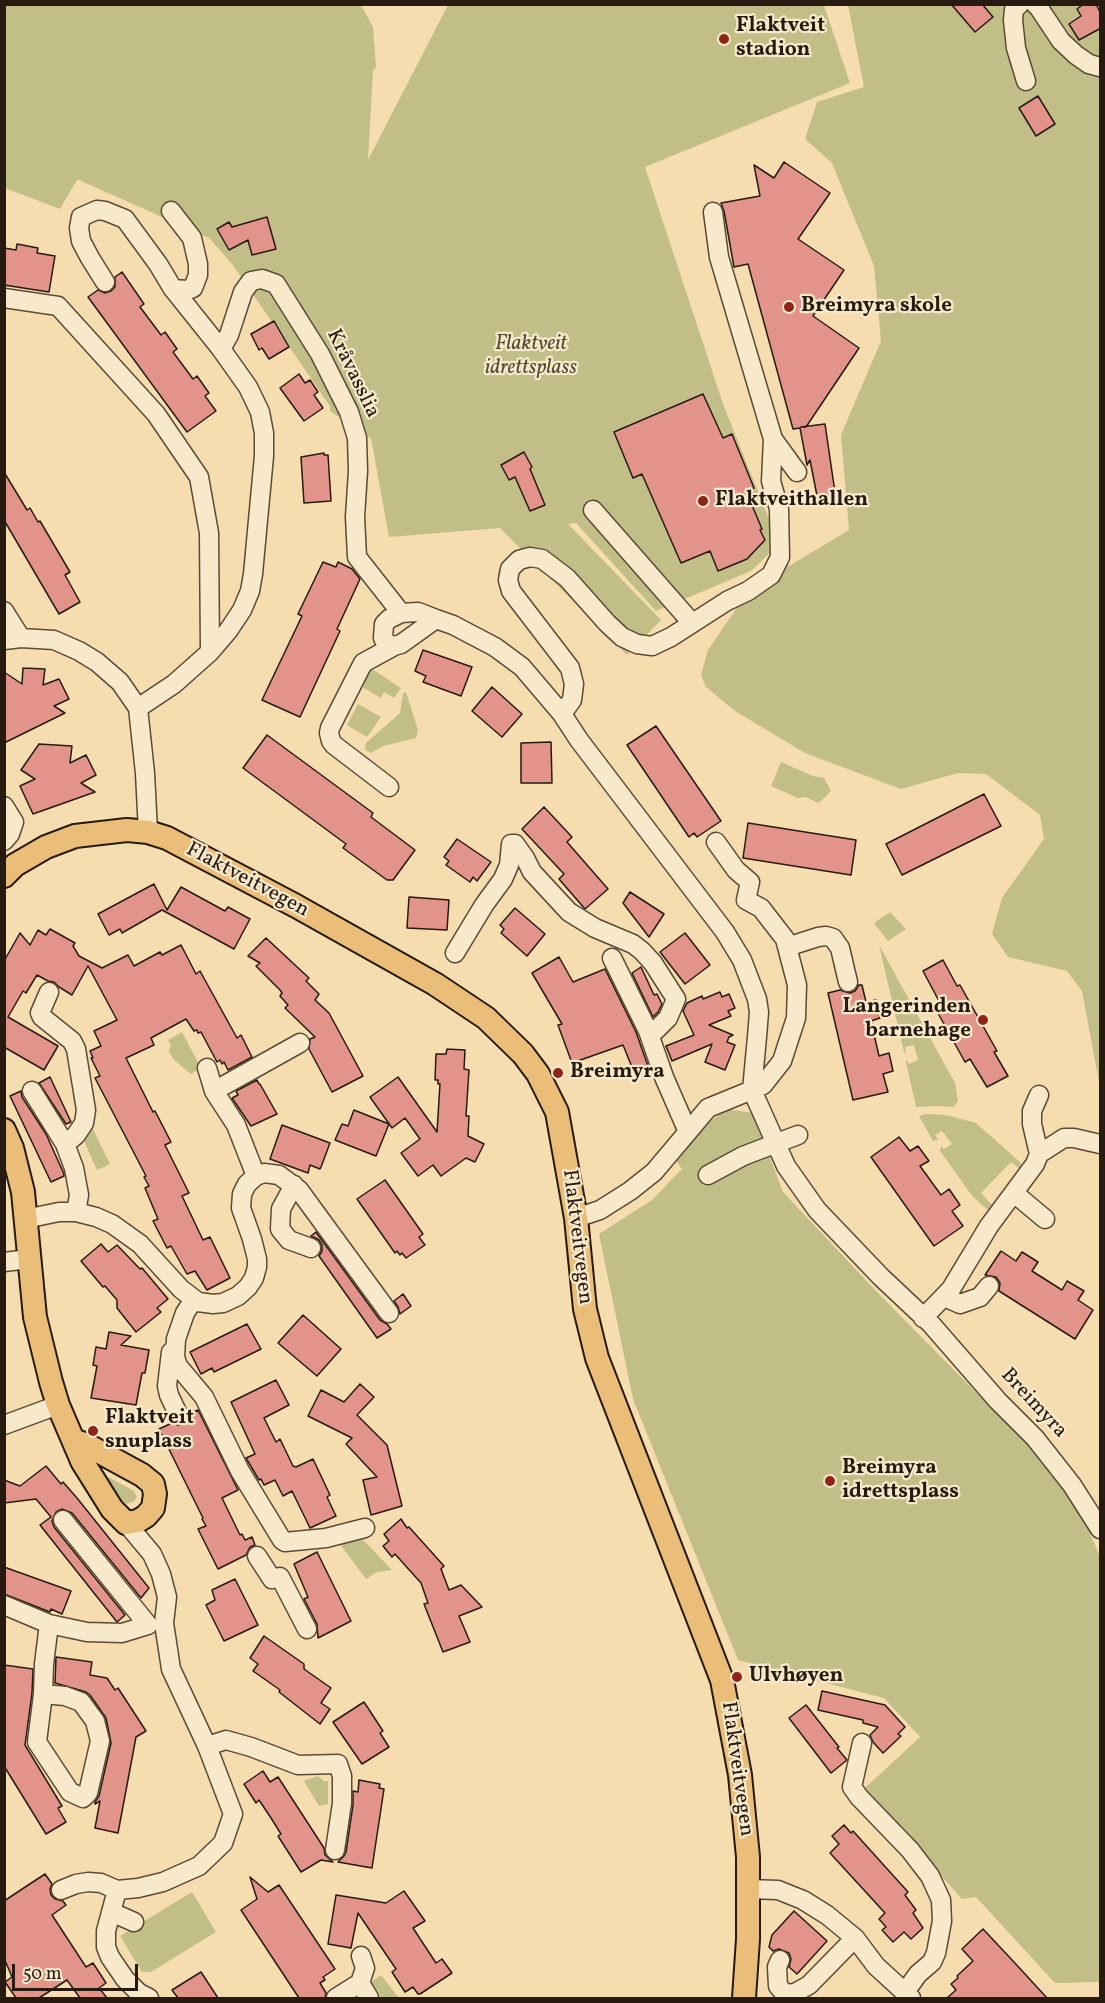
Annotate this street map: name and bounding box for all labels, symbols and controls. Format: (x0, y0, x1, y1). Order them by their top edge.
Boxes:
place label: Flaktveit stadion (736, 14, 825, 64)
marker: Flaktveit stadion (717, 32, 731, 46)
place label: Breimyra skole (801, 294, 952, 320)
marker: Breimyra skole (782, 300, 796, 314)
street label: Kråvasslia (320, 326, 384, 422)
park label: Flaktveit idrettsplass (485, 332, 577, 382)
place label: Flaktveithallen (715, 488, 868, 514)
marker: Flaktveithallen (696, 494, 710, 508)
street label: Flaktveitvegen (181, 838, 313, 924)
place label: Langerinden barnehage (843, 995, 971, 1045)
marker: Langerinden barnehage (976, 1013, 990, 1027)
place label: Breimyra (570, 1060, 665, 1086)
marker: Breimyra (551, 1066, 565, 1080)
street label: Flaktveitvegen (555, 1168, 597, 1306)
street label: Breimyra (994, 1364, 1072, 1444)
place label: Flaktveit snuplass (105, 1406, 194, 1456)
marker: Flaktveit snuplass (86, 1424, 100, 1438)
place label: Breimyra idrettsplass (842, 1456, 959, 1506)
marker: Breimyra idrettsplass (823, 1474, 837, 1488)
place label: Ulvhøyen (749, 1664, 843, 1690)
marker: Ulvhøyen (730, 1670, 744, 1684)
street label: Flaktveitvegen (714, 1700, 758, 1838)
scale bar (15, 1952, 141, 1990)
text: 50 m (23, 1962, 62, 1987)

